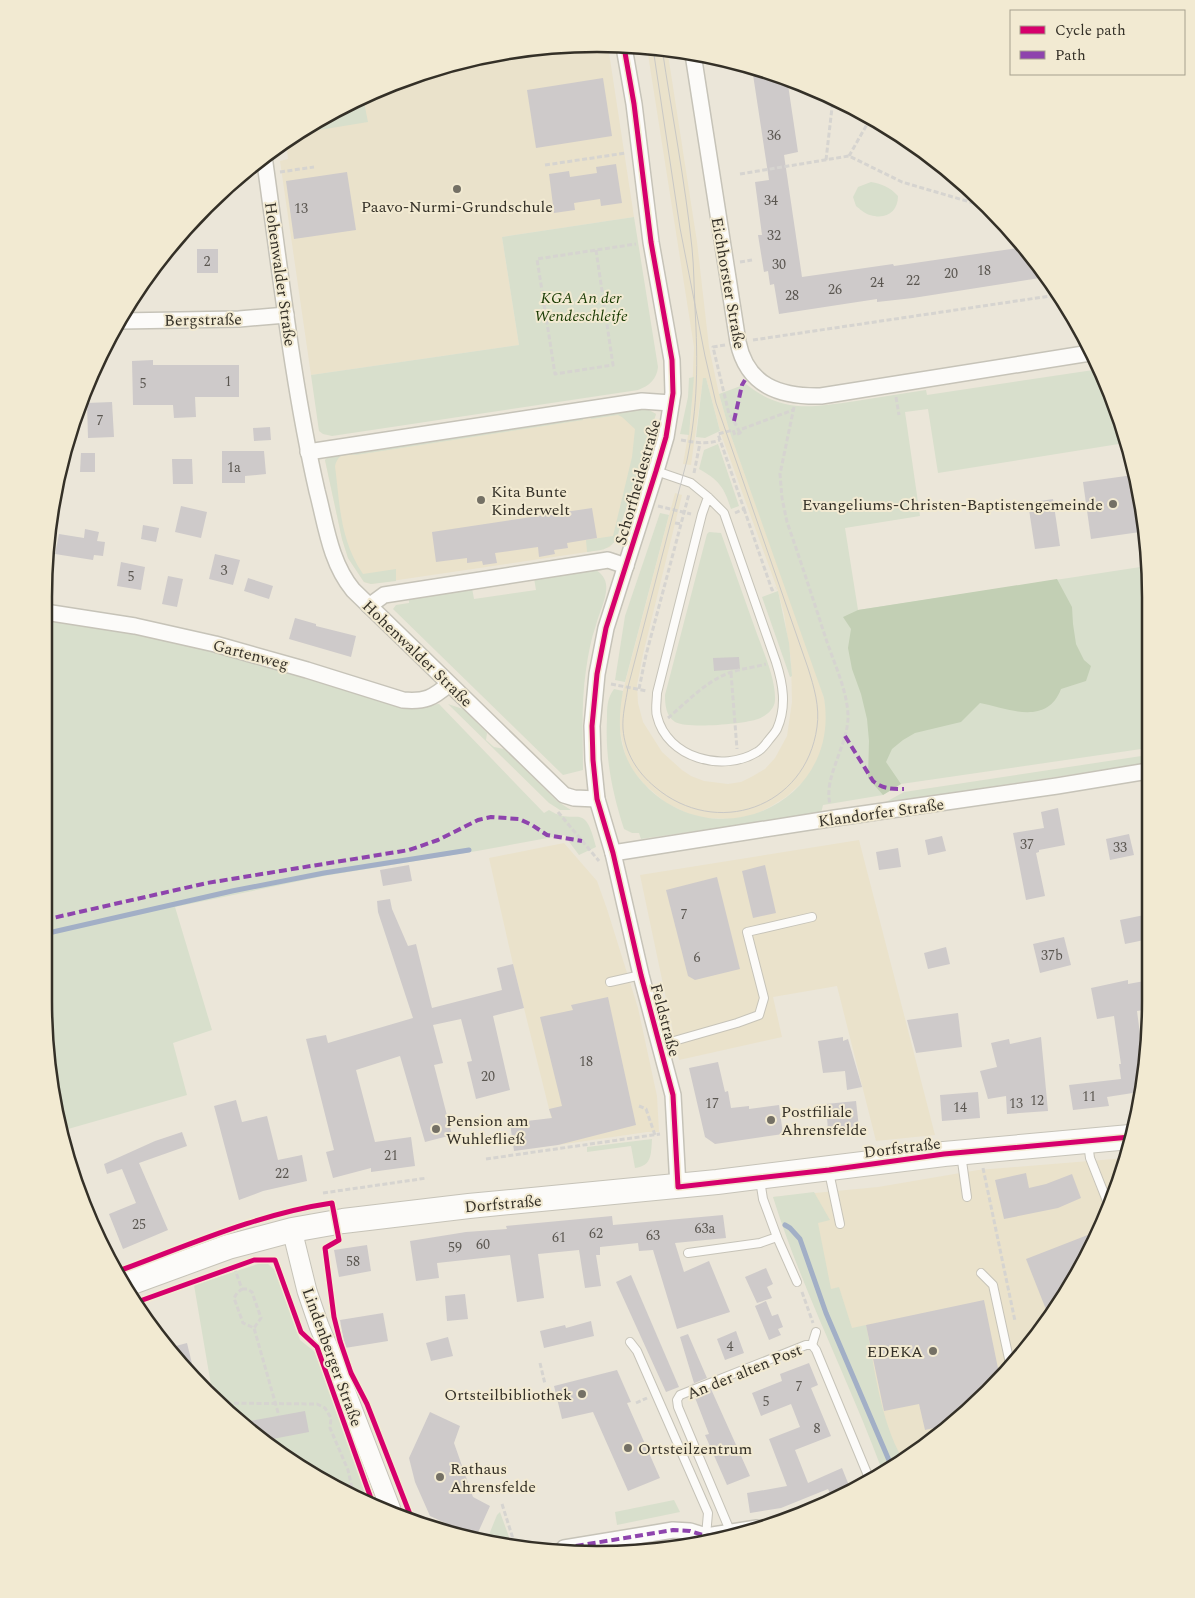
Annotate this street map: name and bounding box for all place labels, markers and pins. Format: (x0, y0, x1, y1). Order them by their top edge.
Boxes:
marker: Paavo-Nurmi-Grundschule (451, 183, 463, 195)
place label: Paavo-Nurmi-Grundschule (361, 195, 553, 219)
place label: Kita Bunte Kinderwelt (491, 480, 570, 522)
place label: Evangeliums-Christen-Baptistengemeinde (802, 493, 1103, 517)
marker: Kita Bunte Kinderwelt (475, 494, 487, 506)
marker: Evangeliums-Christen-Baptistengemeinde (1107, 498, 1119, 510)
place label: Postfiliale Ahrensfelde (781, 1100, 867, 1142)
place label: Pension am Wuhlefließ (446, 1109, 529, 1151)
marker: Postfiliale Ahrensfelde (765, 1114, 777, 1126)
marker: Pension am Wuhlefließ (430, 1123, 442, 1135)
place label: EDEKA (867, 1340, 923, 1364)
marker: EDEKA (927, 1345, 939, 1357)
place label: Ortsteilbibliothek (444, 1383, 572, 1407)
marker: Ortsteilbibliothek (576, 1388, 588, 1400)
place label: Ortsteilzentrum (638, 1437, 753, 1461)
marker: Ortsteilzentrum (622, 1442, 634, 1454)
place label: Rathaus Ahrensfelde (450, 1457, 536, 1499)
marker: Rathaus Ahrensfelde (434, 1471, 446, 1483)

